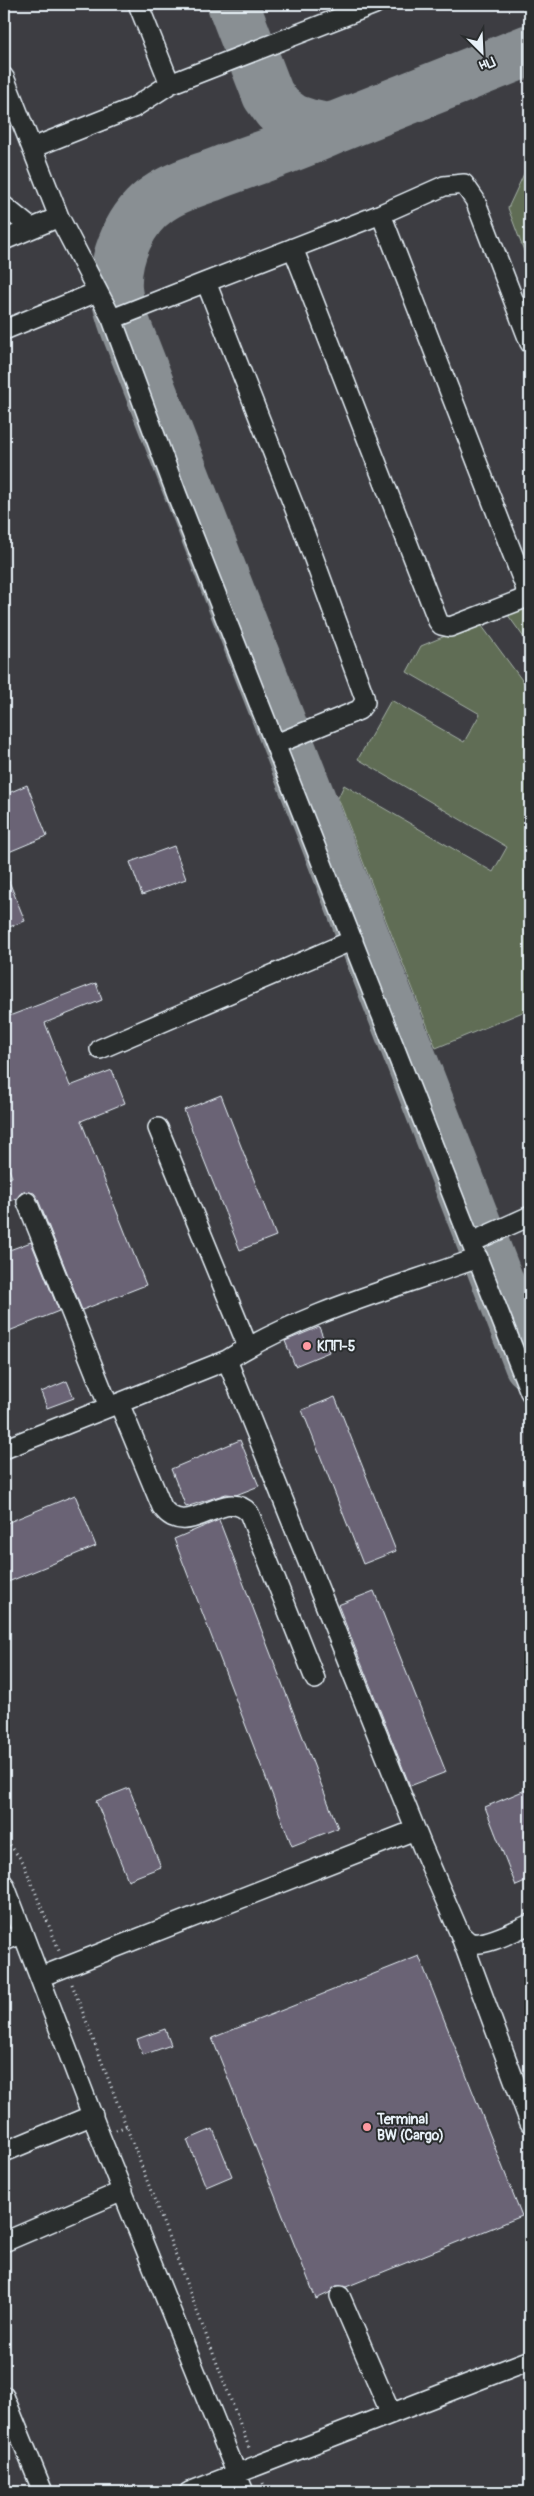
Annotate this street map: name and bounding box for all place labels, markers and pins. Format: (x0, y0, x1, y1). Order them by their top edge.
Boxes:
place label: КПП-5 (317, 1338, 356, 1355)
marker: КПП-5 (301, 1340, 313, 1352)
place label: Terminal BW (Cargo) (376, 2111, 444, 2144)
marker: Terminal BW (Cargo) (361, 2121, 373, 2133)

